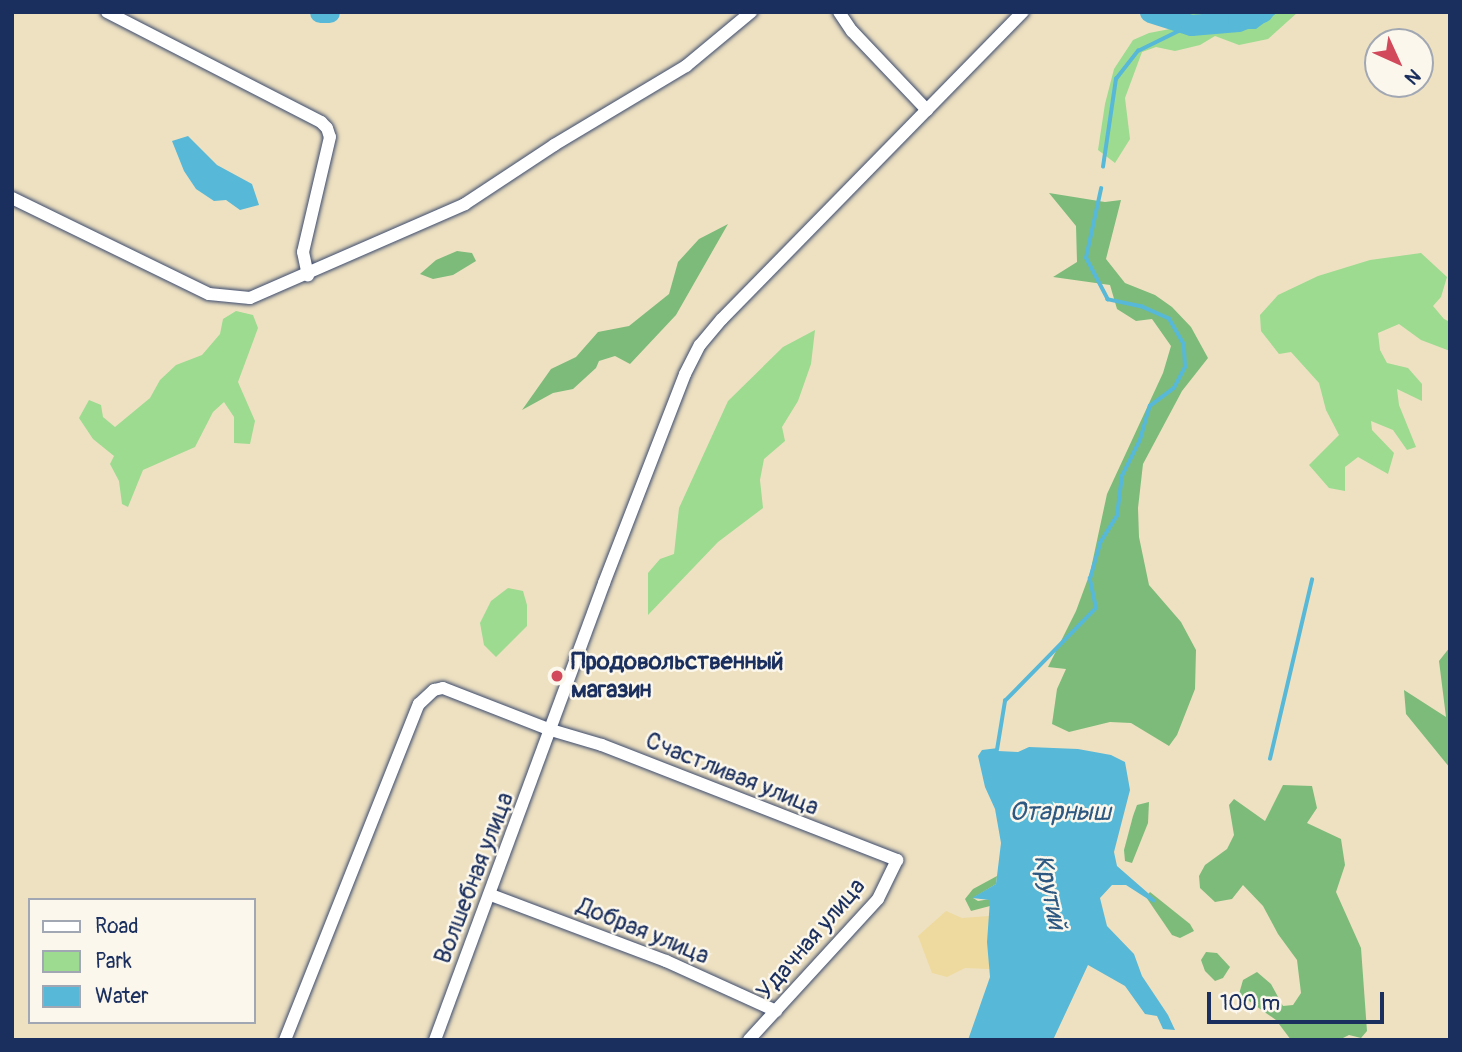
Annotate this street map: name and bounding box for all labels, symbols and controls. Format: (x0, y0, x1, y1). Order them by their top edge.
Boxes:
north arrow (1364, 28, 1434, 98)
text: N (1399, 63, 1425, 89)
place label: Продовольственный магазин (571, 648, 784, 704)
marker: Продовольственный магазин (549, 668, 565, 684)
street label: Счастливая улица (641, 726, 823, 822)
street label: Волшебная улица (428, 788, 520, 968)
water label: Отарныш (1009, 797, 1111, 829)
water label: Крутий (1026, 852, 1072, 932)
street label: Удачная улица (750, 872, 872, 1006)
street label: Добрая улица (573, 891, 713, 971)
legend (28, 898, 256, 1024)
text: Road (95, 913, 139, 940)
text: Park (95, 948, 132, 975)
scale bar (1210, 978, 1387, 1022)
text: Water (95, 983, 148, 1010)
text: 100 m (1220, 990, 1280, 1017)

